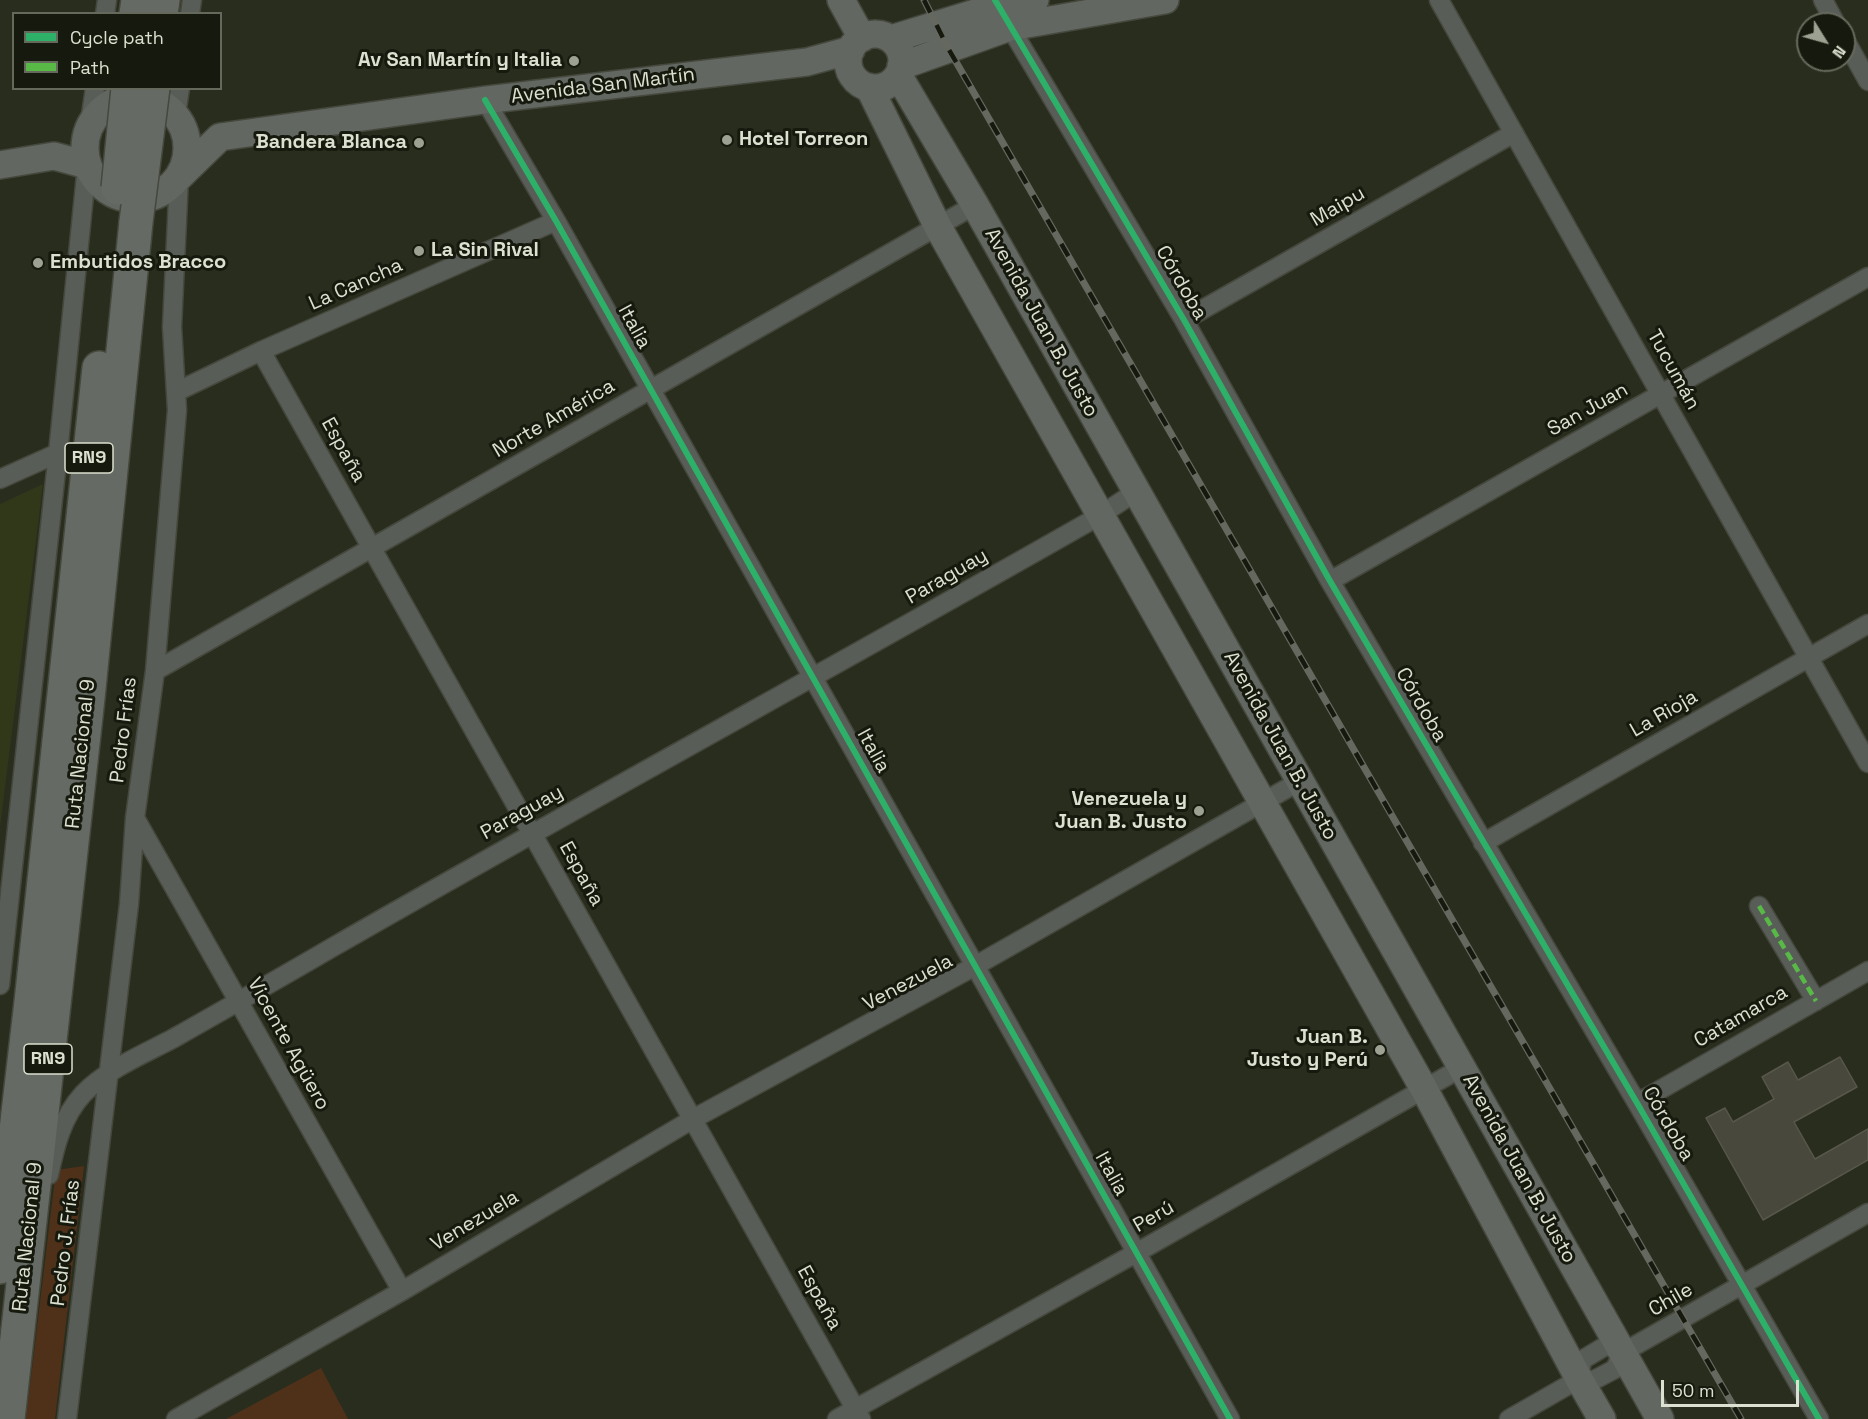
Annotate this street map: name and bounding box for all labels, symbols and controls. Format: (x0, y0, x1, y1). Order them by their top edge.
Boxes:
legend (12, 12, 222, 90)
north arrow (1796, 12, 1856, 72)
text: Cycle path (70, 26, 164, 49)
text: N (1828, 41, 1851, 63)
place label: Av San Martín y Italia (358, 49, 562, 73)
marker: Av San Martín y Italia (567, 54, 581, 68)
text: Path (70, 56, 110, 79)
street label: Avenida San Martín (510, 63, 696, 109)
place label: Hotel Torreon (739, 128, 868, 152)
place label: Bandera Blanca (255, 131, 407, 155)
marker: Hotel Torreon (720, 133, 734, 147)
marker: Bandera Blanca (412, 136, 426, 150)
street label: Maipu (1307, 182, 1369, 232)
street label: Avenida Juan B. Justo (979, 224, 1103, 422)
place label: La Sin Rival (431, 239, 539, 263)
street label: Córdoba (1150, 241, 1212, 325)
marker: La Sin Rival (412, 244, 426, 258)
place label: Embutidos Bracco (50, 251, 226, 275)
street label: La Cancha (305, 254, 407, 316)
marker: Embutidos Bracco (31, 256, 45, 270)
street label: Italia (612, 301, 656, 353)
street label: Tucumán (1641, 326, 1705, 414)
street label: Norte América (489, 374, 619, 464)
street label: San Juan (1543, 378, 1633, 442)
street label: España (316, 414, 370, 486)
road number: RN9 (65, 443, 113, 473)
street label: Paraguay (902, 544, 992, 610)
street label: Avenida Juan B. Justo (1218, 647, 1342, 845)
street label: Córdoba (1390, 663, 1452, 747)
street label: Pedro Frías (106, 676, 142, 784)
street label: Ruta Nacional 9 (61, 678, 101, 830)
street label: La Rioja (1626, 685, 1702, 743)
street label: Italia (851, 725, 895, 777)
street label: Paraguay (477, 781, 567, 845)
place label: Venezuela y Juan B. Justo (1055, 788, 1187, 835)
marker: Venezuela y Juan B. Justo (1192, 804, 1206, 818)
street label: España (554, 838, 608, 910)
street label: Venezuela (859, 949, 957, 1017)
street label: Vicente Agüero (242, 973, 334, 1115)
street label: Catamarca (1690, 981, 1792, 1053)
place label: Juan B. Justo y Perú (1247, 1026, 1368, 1073)
marker: Juan B. Justo y Perú (1373, 1043, 1387, 1057)
road number: RN9 (24, 1044, 72, 1074)
street label: Avenida Juan B. Justo (1457, 1070, 1581, 1268)
street label: Córdoba (1637, 1082, 1699, 1166)
street label: Italia (1089, 1148, 1133, 1200)
street label: Ruta Nacional 9 (8, 1161, 48, 1313)
street label: Pedro J. Frías (46, 1178, 86, 1308)
street label: Venezuela (427, 1185, 523, 1257)
street label: Perú (1129, 1196, 1179, 1238)
street label: España (792, 1262, 846, 1334)
street label: Chile (1645, 1278, 1697, 1322)
scale bar (1664, 1368, 1802, 1406)
text: 50 m (1672, 1379, 1714, 1402)

